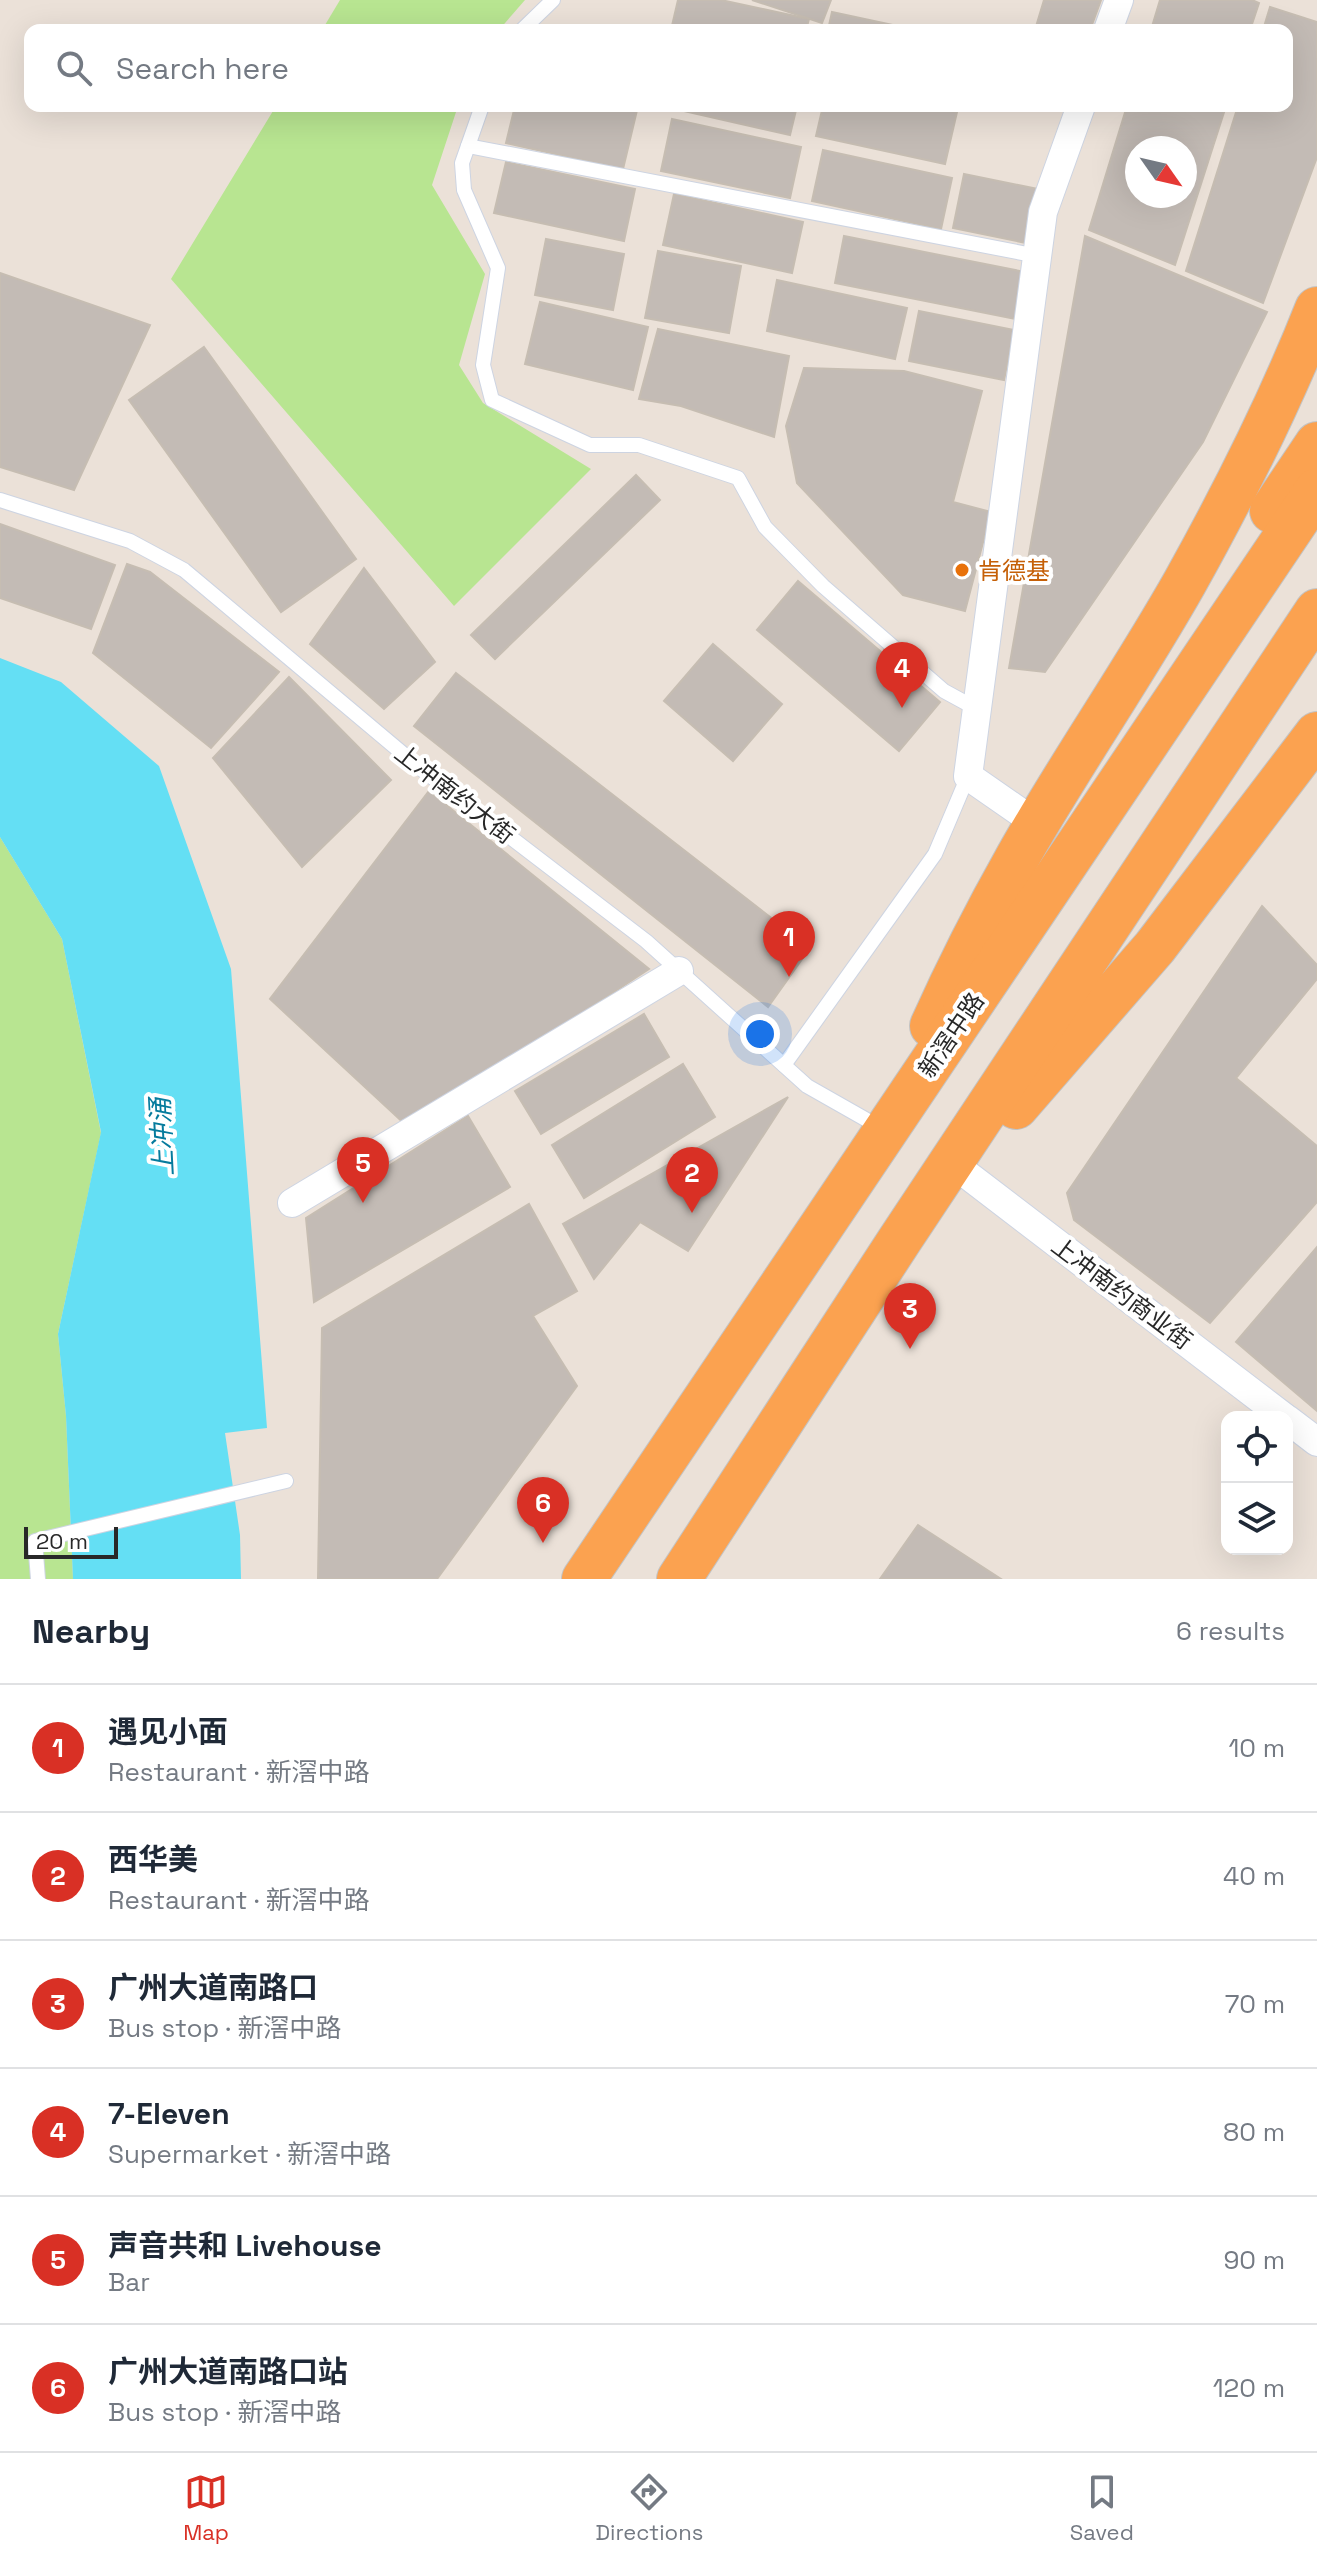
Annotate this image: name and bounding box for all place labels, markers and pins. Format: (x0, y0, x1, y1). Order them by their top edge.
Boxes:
place label: 肯德基 (978, 555, 1050, 586)
marker: 肯德基 (953, 561, 971, 579)
pin: 4 (876, 642, 928, 708)
pin: 1 (763, 911, 815, 977)
pin: 5 (337, 1137, 389, 1203)
pin: 2 (666, 1147, 718, 1213)
pin: 3 (884, 1283, 936, 1349)
pin: 6 (517, 1477, 569, 1543)

